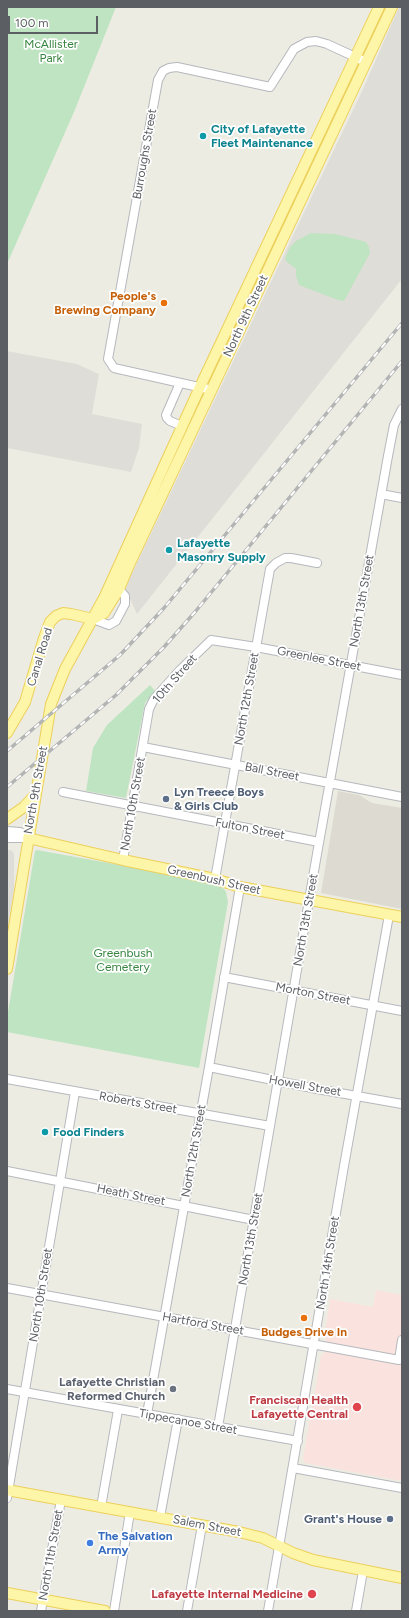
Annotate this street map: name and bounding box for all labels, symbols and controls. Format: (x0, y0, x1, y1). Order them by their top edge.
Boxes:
scale bar (10, 8, 100, 34)
text: 100 m (15, 16, 49, 30)
park label: McAllister Park (24, 37, 78, 65)
street label: Burroughs Street (130, 108, 160, 200)
place label: City of Lafayette Fleet Maintenance (211, 122, 313, 150)
marker: City of Lafayette Fleet Maintenance (198, 131, 208, 141)
street label: North 9th Street (221, 273, 271, 359)
place label: People's Brewing Company (54, 289, 156, 317)
marker: People's Brewing Company (159, 298, 169, 308)
place label: Lafayette Masonry Supply (177, 536, 266, 564)
marker: Lafayette Masonry Supply (164, 545, 174, 555)
street label: North 13th Street (347, 554, 377, 648)
street label: Canal Road (24, 626, 56, 688)
street label: Greenlee Street (276, 644, 362, 674)
street label: 10th Street (150, 651, 200, 707)
street label: North 12th Street (232, 651, 262, 747)
street label: North 9th Street (21, 745, 51, 835)
street label: North 10th Street (118, 756, 148, 852)
street label: Ball Street (243, 760, 301, 784)
place label: Lyn Treece Boys & Girls Club (174, 785, 264, 813)
marker: Lyn Treece Boys & Girls Club (161, 794, 171, 804)
street label: Fulton Street (214, 815, 286, 843)
street label: Greenbush Street (166, 862, 262, 898)
street label: North 13th Street (291, 873, 321, 967)
park label: Greenbush Cemetery (94, 946, 152, 974)
street label: Morton Street (274, 980, 352, 1008)
street label: Howell Street (268, 1073, 342, 1099)
street label: Roberts Street (98, 1089, 178, 1117)
street label: North 12th Street (179, 1103, 209, 1199)
place label: Food Finders (53, 1125, 124, 1139)
marker: Food Finders (40, 1127, 50, 1137)
street label: Heath Street (96, 1181, 166, 1209)
street label: North 13th Street (236, 1192, 266, 1286)
street label: North 14th Street (313, 1215, 343, 1311)
street label: North 10th Street (26, 1247, 56, 1343)
street label: Hartford Street (161, 1310, 245, 1338)
marker: Budges Drive In (299, 1313, 309, 1323)
place label: Budges Drive In (261, 1325, 347, 1339)
place label: Lafayette Christian Reformed Church (59, 1375, 165, 1403)
marker: Lafayette Christian Reformed Church (168, 1384, 178, 1394)
place label: Franciscan Health Lafayette Central (249, 1393, 348, 1421)
marker: Franciscan Health Lafayette Central (351, 1401, 363, 1413)
street label: Tippecanoe Street (138, 1406, 238, 1438)
street label: North 11th Street (36, 1508, 66, 1602)
street label: Salem Street (172, 1512, 242, 1540)
place label: Grant's House (304, 1512, 382, 1526)
marker: Grant's House (385, 1514, 395, 1524)
place label: The Salvation Army (98, 1529, 173, 1557)
marker: The Salvation Army (85, 1538, 95, 1548)
place label: Lafayette Internal Medicine (151, 1587, 303, 1601)
marker: Lafayette Internal Medicine (306, 1588, 318, 1600)

